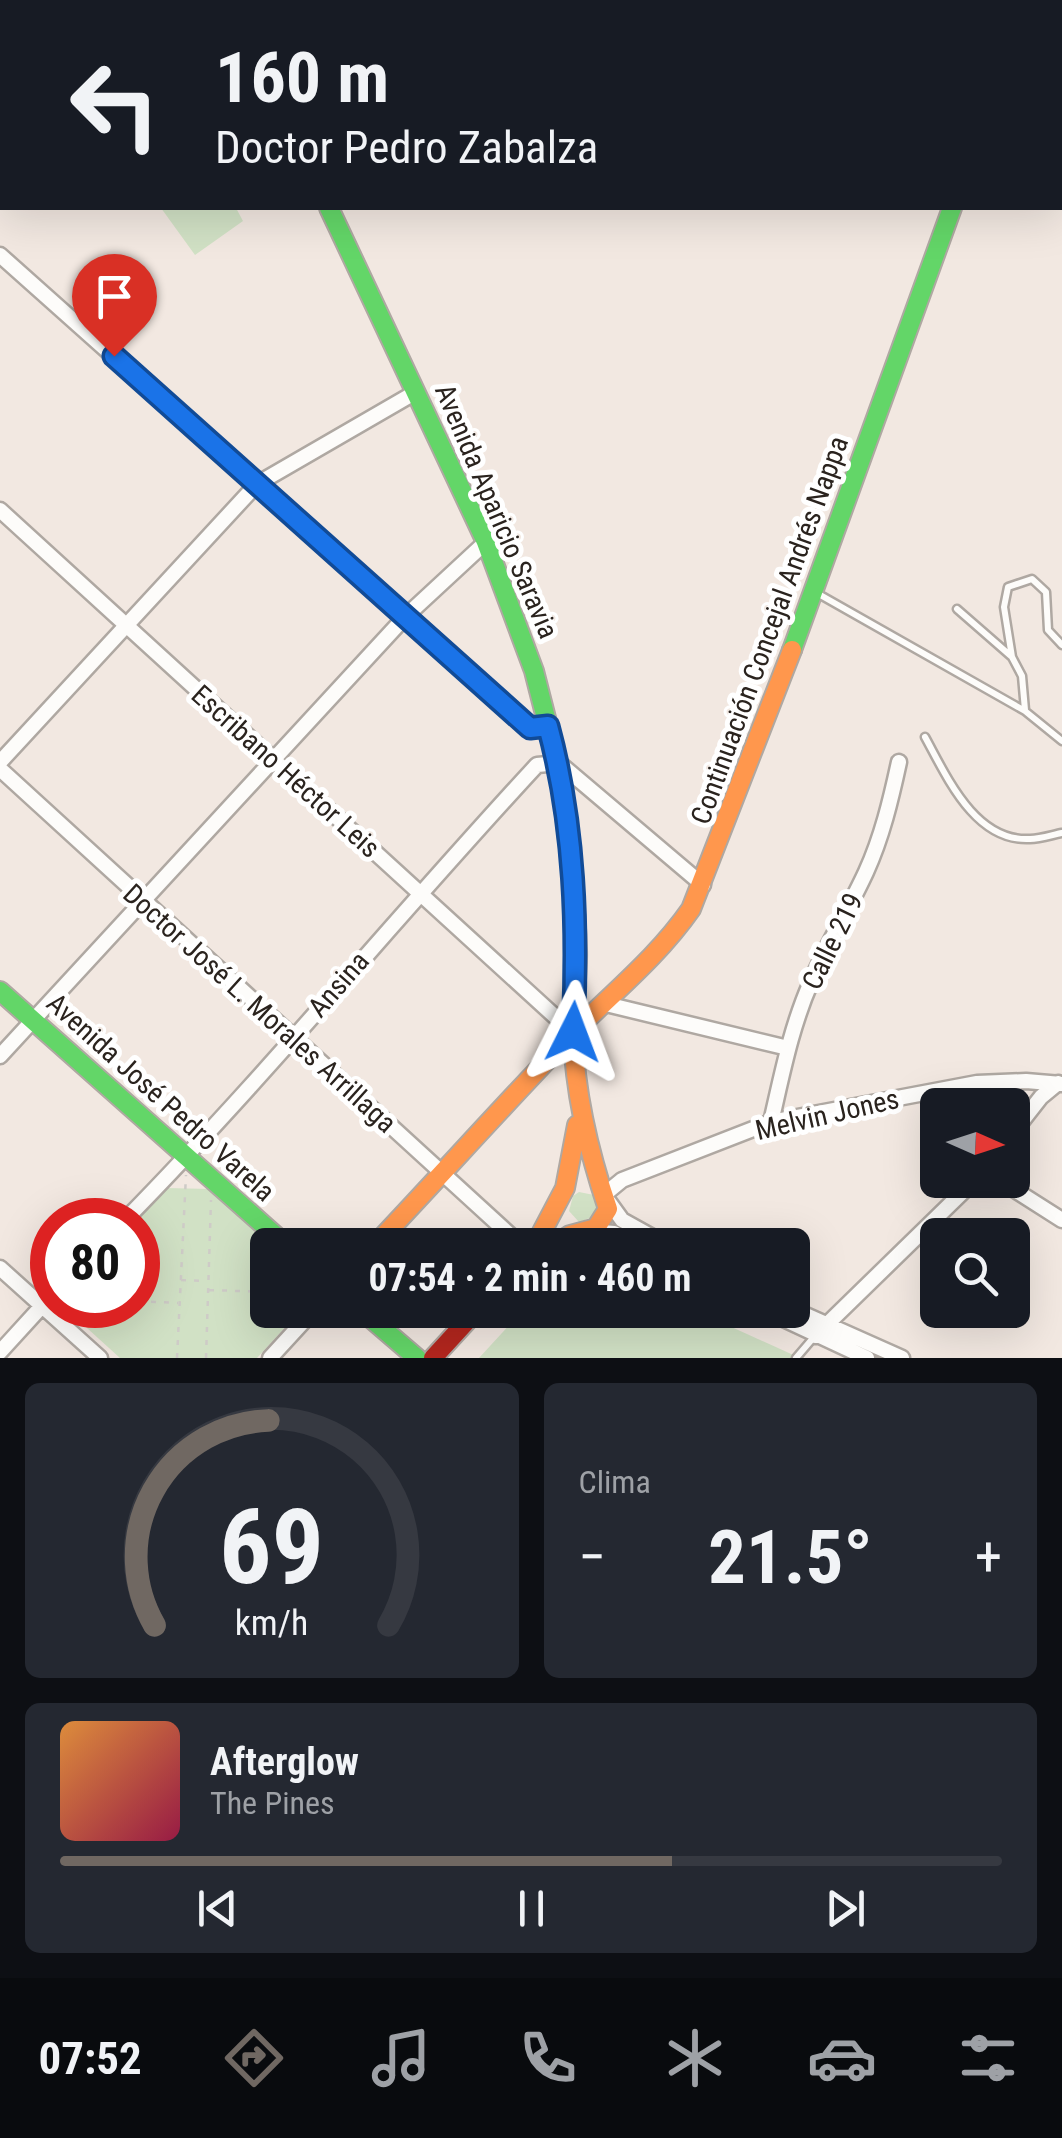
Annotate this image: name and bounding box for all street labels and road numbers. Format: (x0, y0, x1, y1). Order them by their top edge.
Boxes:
street label: Avenida Aparicio Saravia (428, 379, 565, 643)
street label: Continuación Concejal Andrés Nappa (684, 432, 855, 829)
street label: Escribano Héctor Leis (185, 678, 387, 865)
street label: Doctor José L. Morales Arrillaga (117, 877, 403, 1140)
street label: Calle 219 (795, 888, 870, 995)
street label: Ansina (301, 945, 376, 1024)
street label: Avenida José Pedro Varela (40, 986, 281, 1208)
street label: Melvin Jones (752, 1082, 902, 1147)

